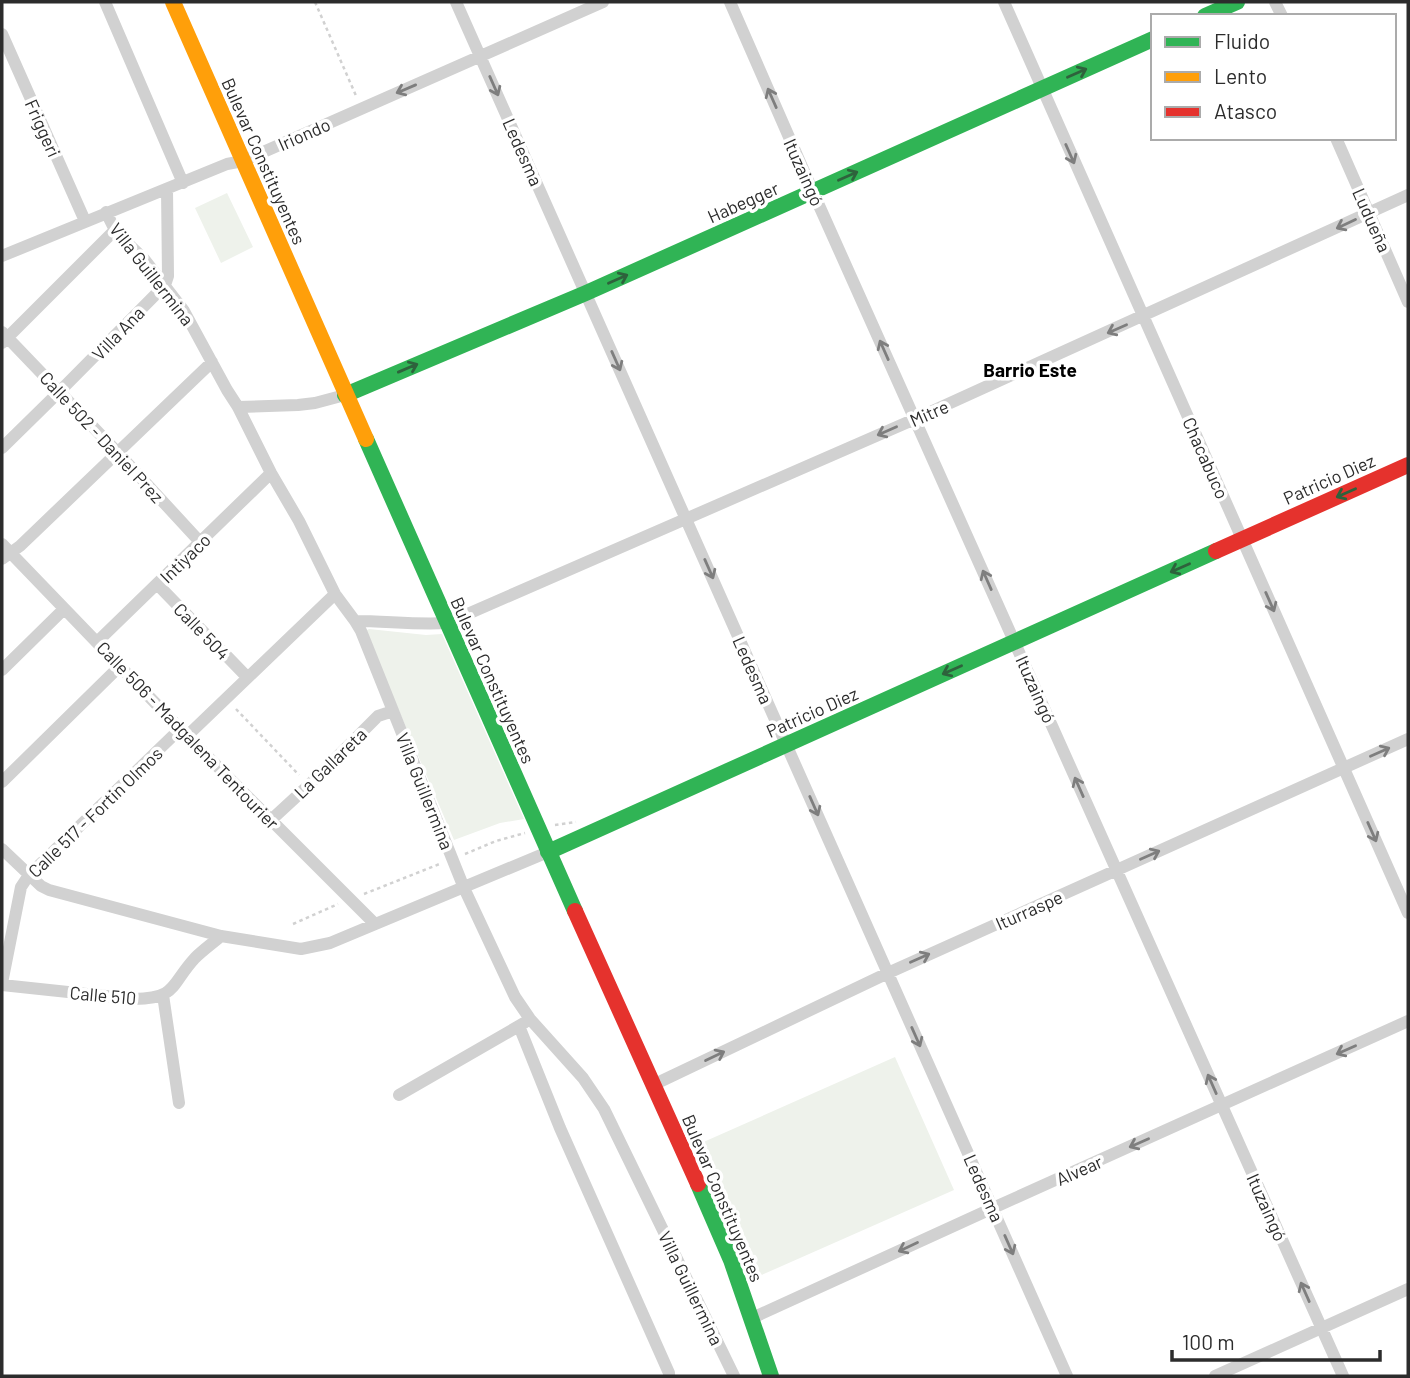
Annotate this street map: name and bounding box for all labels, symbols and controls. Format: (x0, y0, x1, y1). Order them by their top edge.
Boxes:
legend (1151, 14, 1396, 140)
text: Fluido (1214, 28, 1270, 53)
text: Lento (1214, 63, 1267, 88)
one-way arrow (1066, 65, 1088, 78)
street label: Bulevar Constituyentes (217, 74, 311, 248)
one-way arrow (488, 75, 501, 97)
one-way arrow (396, 83, 418, 96)
one-way arrow (765, 87, 778, 109)
street label: Friggeri (21, 96, 65, 160)
text: Atasco (1214, 98, 1277, 123)
street label: Iriondo (274, 113, 334, 155)
street label: Ledesma (498, 115, 548, 189)
street label: Ituzaingó (779, 135, 829, 209)
one-way arrow (1065, 143, 1078, 164)
one-way arrow (837, 169, 858, 182)
street label: Habegger (704, 176, 782, 227)
street label: Ludueña (1348, 185, 1396, 255)
street label: Villa Guillermina (105, 218, 199, 330)
one-way arrow (1336, 218, 1357, 231)
one-way arrow (606, 272, 628, 285)
street label: Villa Ana (87, 302, 149, 364)
one-way arrow (1107, 323, 1128, 336)
one-way arrow (877, 340, 890, 362)
one-way arrow (610, 350, 623, 371)
district label: Barrio Este (983, 358, 1077, 381)
one-way arrow (397, 361, 419, 374)
street label: Calle 502 - Daniel Prez (36, 367, 168, 507)
street label: Mitre (906, 395, 952, 431)
street label: Chacabuco (1178, 414, 1234, 502)
one-way arrow (877, 425, 898, 438)
street label: Patricio Diez (1280, 449, 1378, 509)
one-way arrow (1336, 487, 1357, 500)
street label: Intiyaco (155, 529, 215, 587)
one-way arrow (703, 558, 716, 579)
one-way arrow (1170, 562, 1191, 575)
one-way arrow (980, 570, 993, 592)
one-way arrow (1264, 591, 1277, 612)
street label: Bulevar Constituyentes (446, 593, 540, 767)
street label: Calle 504 (169, 598, 235, 664)
street label: Ledesma (728, 633, 778, 707)
street label: Calle 506 - Madgalena Tentourier (92, 636, 284, 834)
street label: Ituzaingó (1011, 652, 1061, 726)
one-way arrow (942, 664, 964, 677)
street label: Patricio Diez (763, 682, 861, 742)
street label: La Gallareta (289, 723, 371, 803)
street label: Villa Guillermina (392, 729, 458, 853)
street label: Calle 517 - Fortin Olmos (23, 742, 167, 882)
one-way arrow (1369, 745, 1390, 758)
one-way arrow (1072, 777, 1085, 798)
one-way arrow (808, 795, 821, 817)
one-way arrow (1366, 821, 1379, 842)
one-way arrow (1139, 848, 1160, 862)
street label: Iturraspe (992, 885, 1066, 935)
one-way arrow (909, 951, 930, 964)
street label: Calle 510 (69, 981, 137, 1009)
one-way arrow (911, 1026, 924, 1047)
one-way arrow (1336, 1044, 1357, 1057)
one-way arrow (704, 1048, 725, 1062)
one-way arrow (1205, 1074, 1218, 1095)
street label: Bulevar Constituyentes (678, 1111, 768, 1285)
one-way arrow (1129, 1137, 1150, 1150)
street label: Alvear (1052, 1150, 1106, 1190)
street label: Ledesma (959, 1151, 1009, 1225)
street label: Ituzaingó (1242, 1170, 1292, 1244)
street label: Villa Guillermina (654, 1227, 728, 1349)
one-way arrow (1003, 1233, 1016, 1255)
one-way arrow (898, 1241, 920, 1254)
one-way arrow (1298, 1281, 1311, 1303)
scale bar (1172, 1318, 1380, 1362)
text: 100 m (1182, 1329, 1235, 1354)

